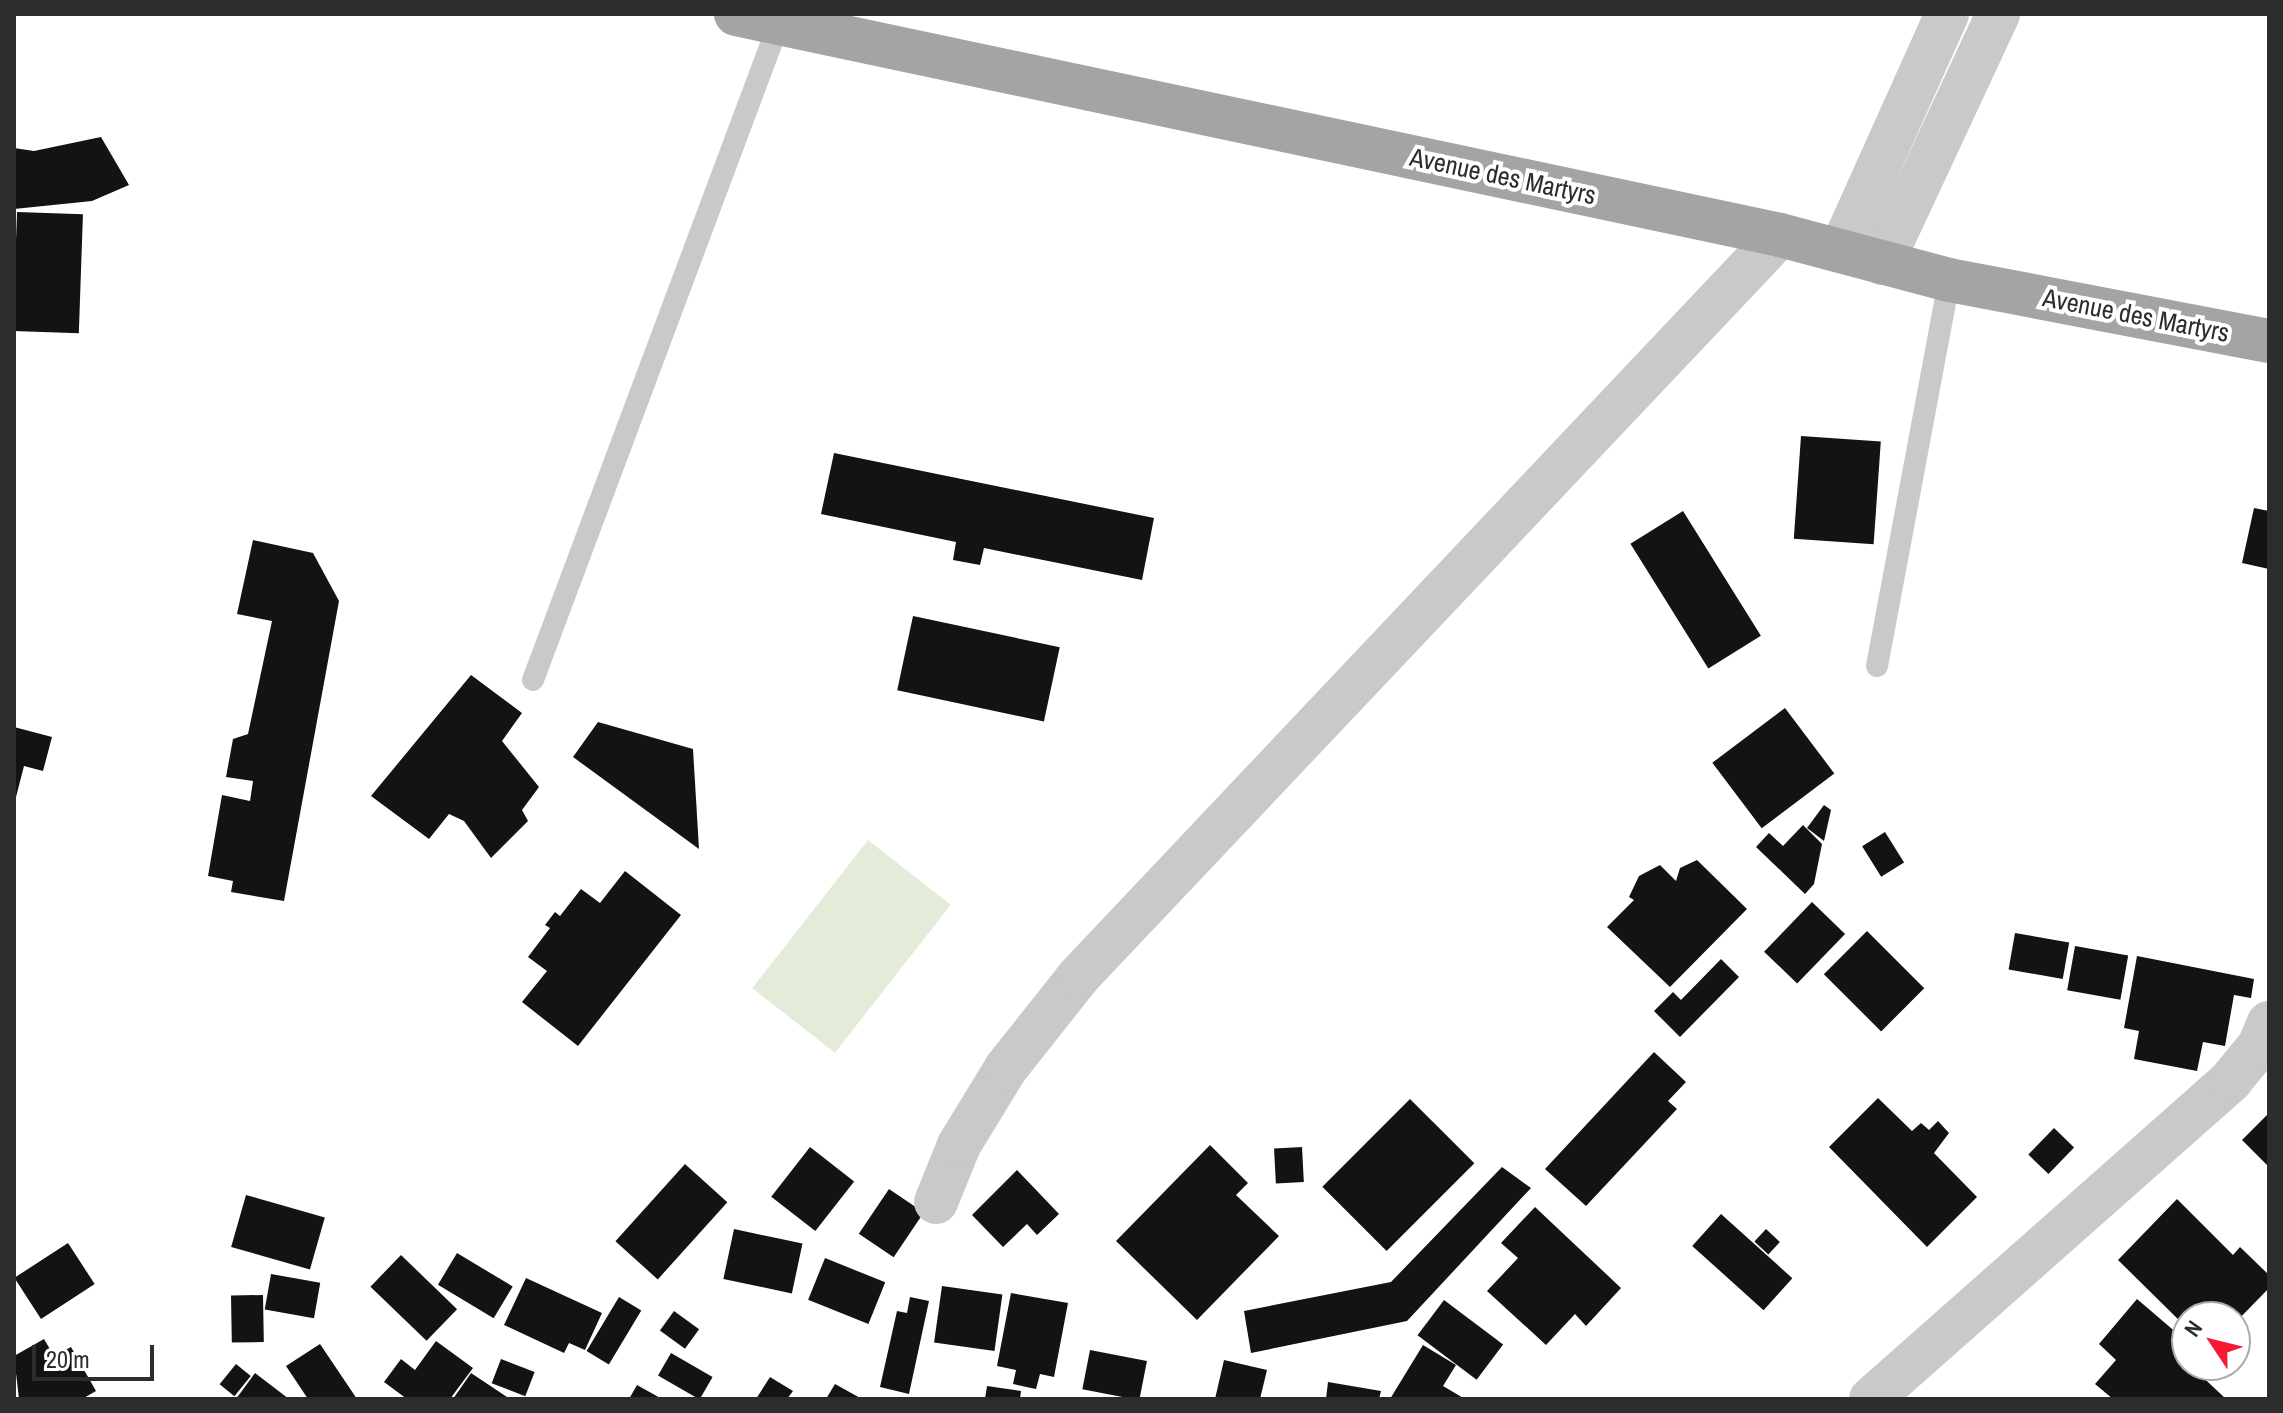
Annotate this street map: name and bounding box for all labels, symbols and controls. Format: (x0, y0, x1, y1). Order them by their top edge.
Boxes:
street label: Avenue des Martyrs (1407, 141, 1599, 211)
street label: Avenue des Martyrs (2040, 282, 2232, 348)
north arrow (2171, 1301, 2251, 1381)
text: N (2177, 1314, 2209, 1342)
scale bar (36, 1329, 158, 1379)
text: 20 m (46, 1343, 90, 1375)

